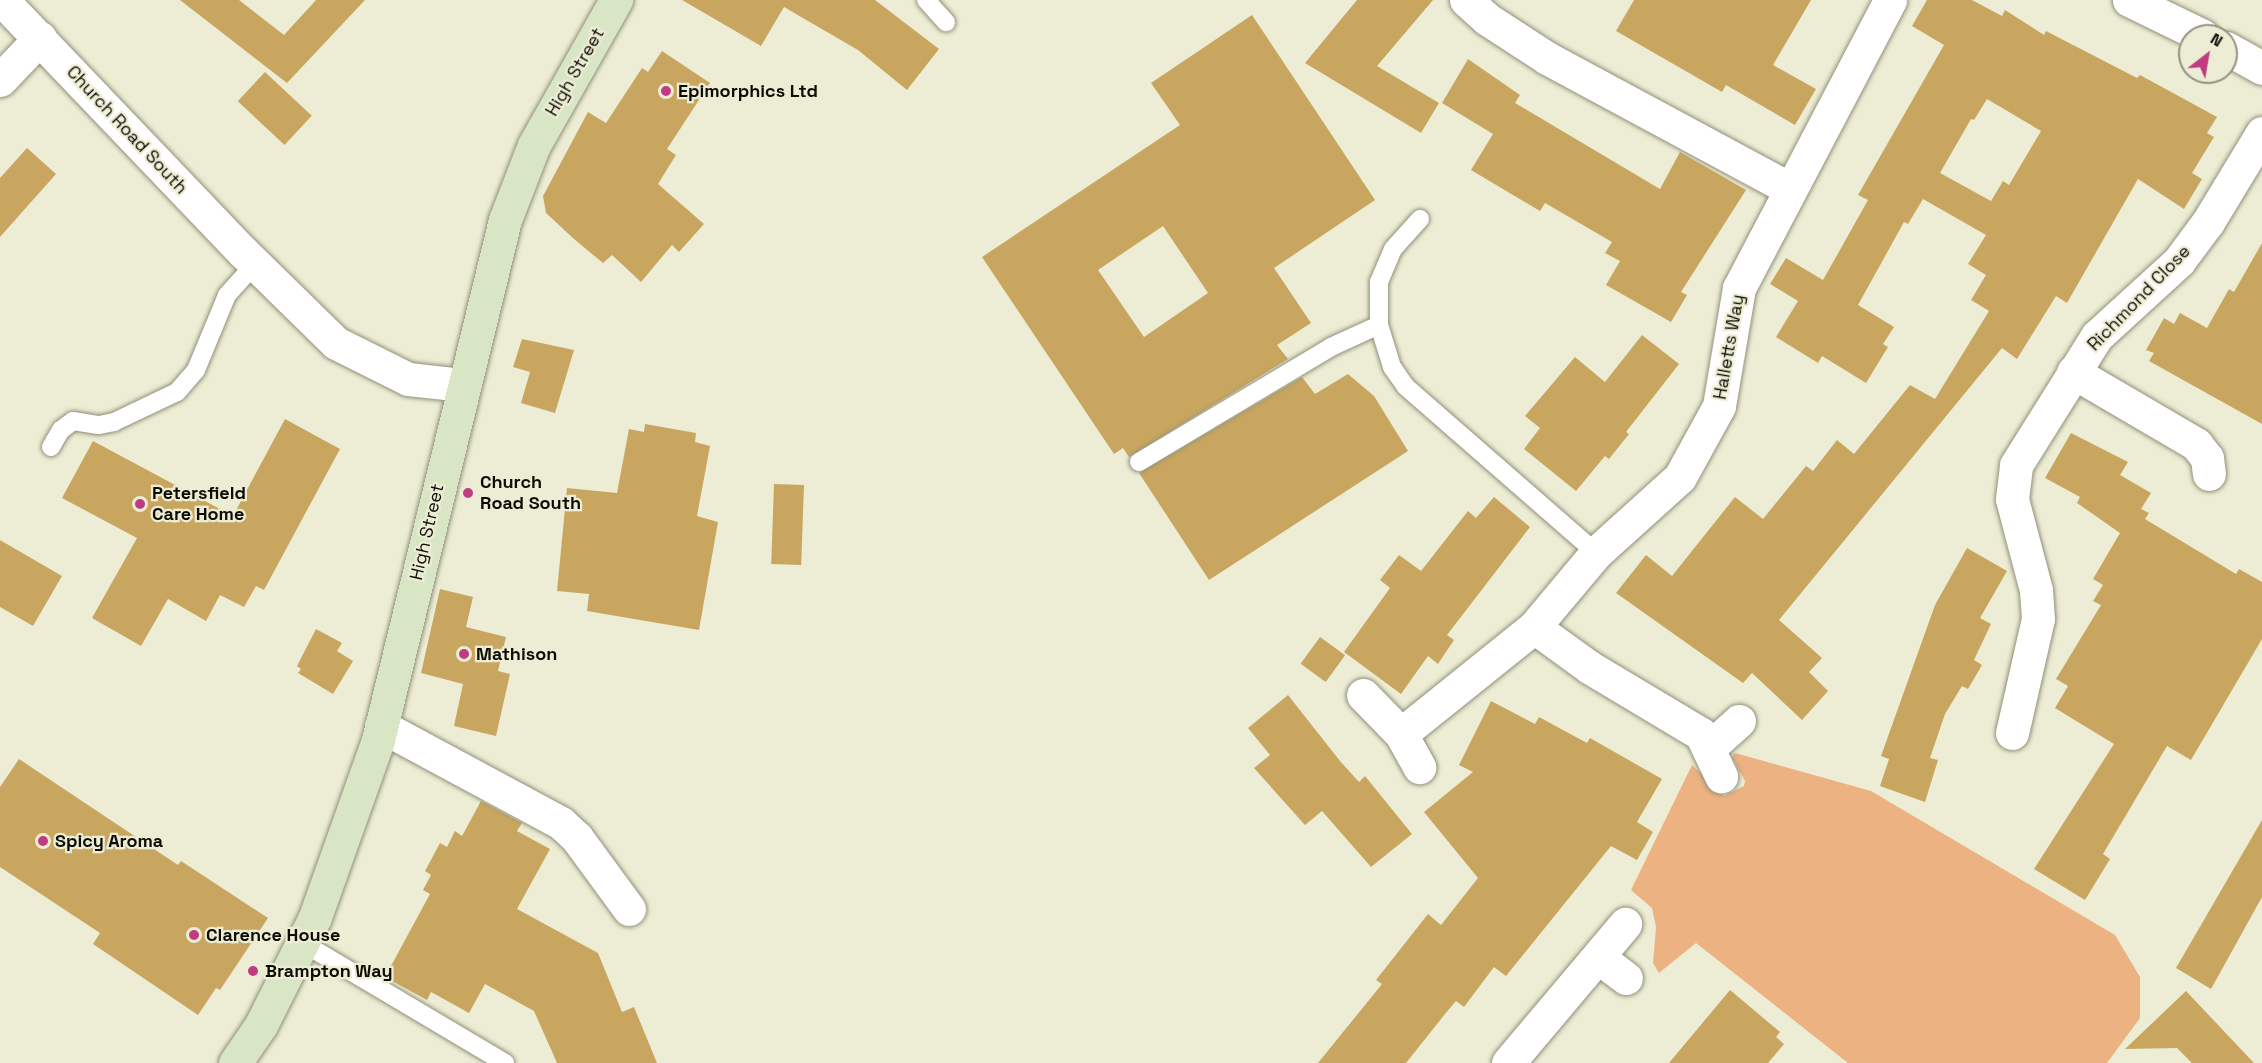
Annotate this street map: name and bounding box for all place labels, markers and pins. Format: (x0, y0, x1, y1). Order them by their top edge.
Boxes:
place label: Epimorphics Ltd (678, 80, 818, 102)
marker: Epimorphics Ltd (659, 84, 673, 98)
place label: Church Road South (480, 472, 581, 514)
place label: Petersfield Care Home (152, 483, 246, 526)
marker: Church Road South (461, 486, 475, 500)
marker: Petersfield Care Home (133, 497, 147, 511)
place label: Mathison (476, 643, 557, 665)
marker: Mathison (457, 647, 471, 661)
place label: Spicy Aroma (55, 830, 163, 852)
marker: Spicy Aroma (36, 834, 50, 848)
place label: Clarence House (206, 924, 340, 946)
marker: Clarence House (187, 928, 201, 942)
place label: Brampton Way (265, 960, 393, 982)
marker: Brampton Way (246, 964, 260, 978)

